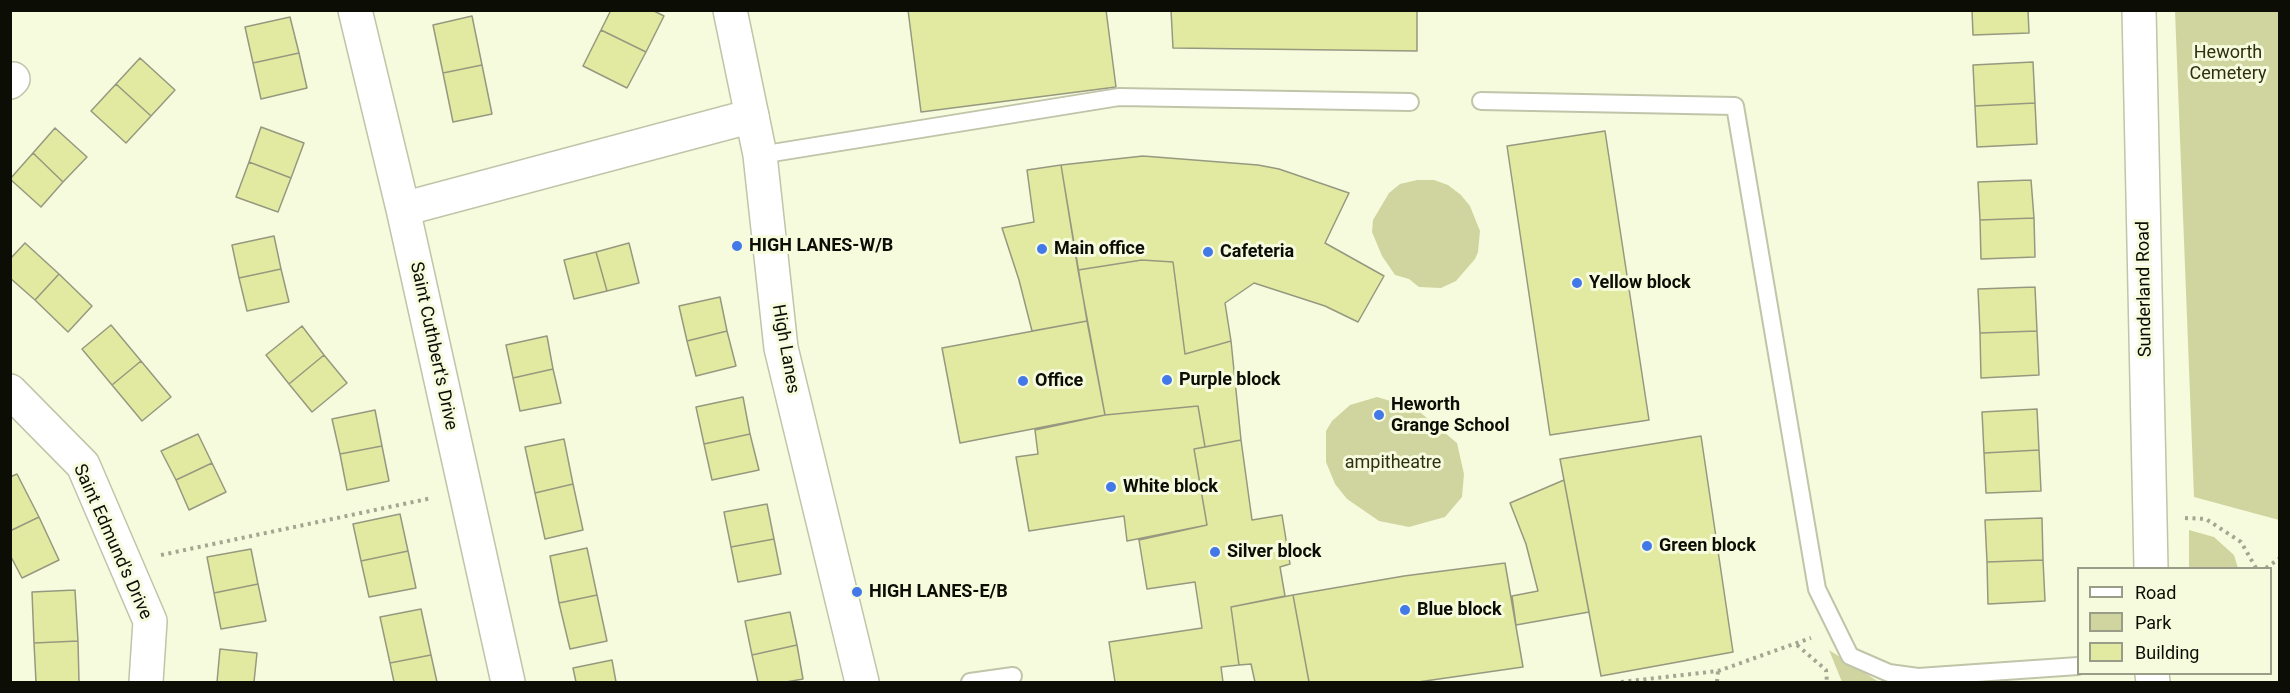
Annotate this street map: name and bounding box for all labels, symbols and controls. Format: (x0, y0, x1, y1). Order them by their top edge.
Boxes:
park label: Heworth Cemetery (2190, 42, 2266, 84)
street label: Sunderland Road (2133, 221, 2157, 357)
place label: HIGH LANES-W/B (749, 235, 893, 257)
place label: Main office (1054, 238, 1145, 260)
marker: HIGH LANES-W/B (730, 239, 744, 253)
place label: Cafeteria (1220, 241, 1294, 263)
marker: Main office (1035, 242, 1049, 256)
marker: Cafeteria (1201, 245, 1215, 259)
street label: Saint Cuthbert's Drive (405, 260, 461, 432)
place label: Yellow block (1589, 272, 1691, 294)
marker: Yellow block (1570, 276, 1584, 290)
street label: High Lanes (767, 303, 803, 395)
place label: Purple block (1179, 369, 1280, 391)
place label: Office (1035, 370, 1083, 392)
marker: Purple block (1160, 373, 1174, 387)
marker: Office (1016, 374, 1030, 388)
place label: Heworth Grange School (1391, 394, 1509, 436)
marker: Heworth Grange School (1372, 408, 1386, 422)
park label: ampitheatre (1345, 452, 1441, 474)
street label: Saint Edmund's Drive (68, 461, 156, 623)
place label: White block (1123, 476, 1218, 498)
marker: White block (1104, 480, 1118, 494)
place label: Green block (1659, 535, 1756, 557)
marker: Green block (1640, 539, 1654, 553)
place label: Silver block (1227, 541, 1321, 563)
marker: Silver block (1208, 545, 1222, 559)
legend (2077, 567, 2272, 675)
place label: HIGH LANES-E/B (869, 581, 1008, 603)
text: Road (2135, 582, 2176, 603)
marker: HIGH LANES-E/B (850, 585, 864, 599)
place label: Blue block (1417, 599, 1502, 621)
marker: Blue block (1398, 603, 1412, 617)
text: Park (2135, 612, 2171, 633)
text: Building (2135, 642, 2199, 663)

